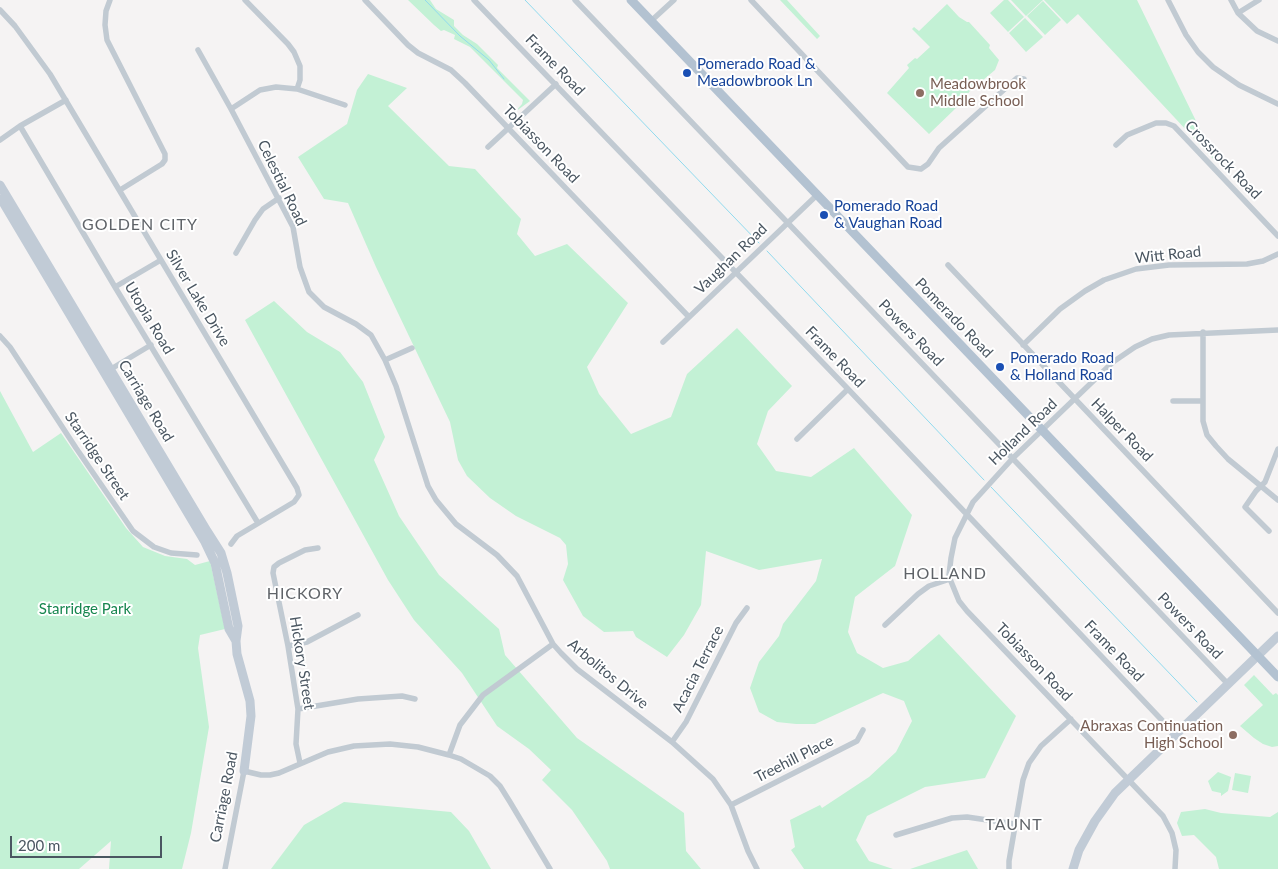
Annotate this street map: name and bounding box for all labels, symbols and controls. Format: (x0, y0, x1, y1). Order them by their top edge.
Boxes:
street label: Frame Road (521, 31, 589, 99)
place label: Pomerado Road & Meadowbrook Ln (697, 55, 816, 90)
marker: Pomerado Road & Meadowbrook Ln (681, 67, 693, 79)
place label: Meadowbrook Middle School (930, 75, 1026, 110)
marker: Meadowbrook Middle School (914, 87, 926, 99)
street label: Tobiasson Road (499, 101, 583, 187)
street label: Crossrock Road (1181, 117, 1265, 203)
street label: Celestial Road (254, 137, 310, 229)
place label: Pomerado Road & Vaughan Road (834, 197, 942, 232)
marker: Pomerado Road & Vaughan Road (818, 209, 830, 221)
district label: GOLDEN CITY (81, 215, 199, 235)
street label: Vaughan Road (691, 220, 771, 298)
street label: Witt Road (1134, 243, 1202, 267)
street label: Silver Lake Drive (162, 246, 234, 350)
street label: Pomerado Road (911, 274, 997, 362)
street label: Utopia Road (120, 279, 178, 357)
street label: Powers Road (875, 296, 947, 370)
street label: Frame Road (801, 323, 869, 391)
place label: Pomerado Road & Holland Road (1010, 349, 1114, 384)
street label: Carriage Road (115, 357, 177, 445)
marker: Pomerado Road & Holland Road (994, 361, 1006, 373)
street label: Holland Road (985, 395, 1061, 469)
street label: Halper Road (1087, 395, 1157, 465)
street label: Starridge Street (61, 408, 133, 504)
district label: HOLLAND (902, 564, 988, 584)
district label: HICKORY (266, 584, 344, 604)
street label: Powers Road (1154, 589, 1226, 663)
park label: Starridge Park (39, 600, 131, 618)
street label: Hickory Street (286, 615, 318, 711)
street label: Frame Road (1080, 617, 1148, 685)
street label: Tobiasson Road (992, 619, 1076, 705)
street label: Acacia Terrace (668, 623, 728, 715)
street label: Arbolitos Drive (564, 635, 652, 713)
place label: Abraxas Continuation High School (1080, 717, 1223, 752)
marker: Abraxas Continuation High School (1227, 729, 1239, 741)
street label: Treehill Place (752, 731, 836, 787)
street label: Carriage Road (206, 750, 242, 844)
district label: TAUNT (985, 815, 1043, 835)
scale bar (12, 826, 165, 858)
text: 200 m (18, 836, 60, 854)

